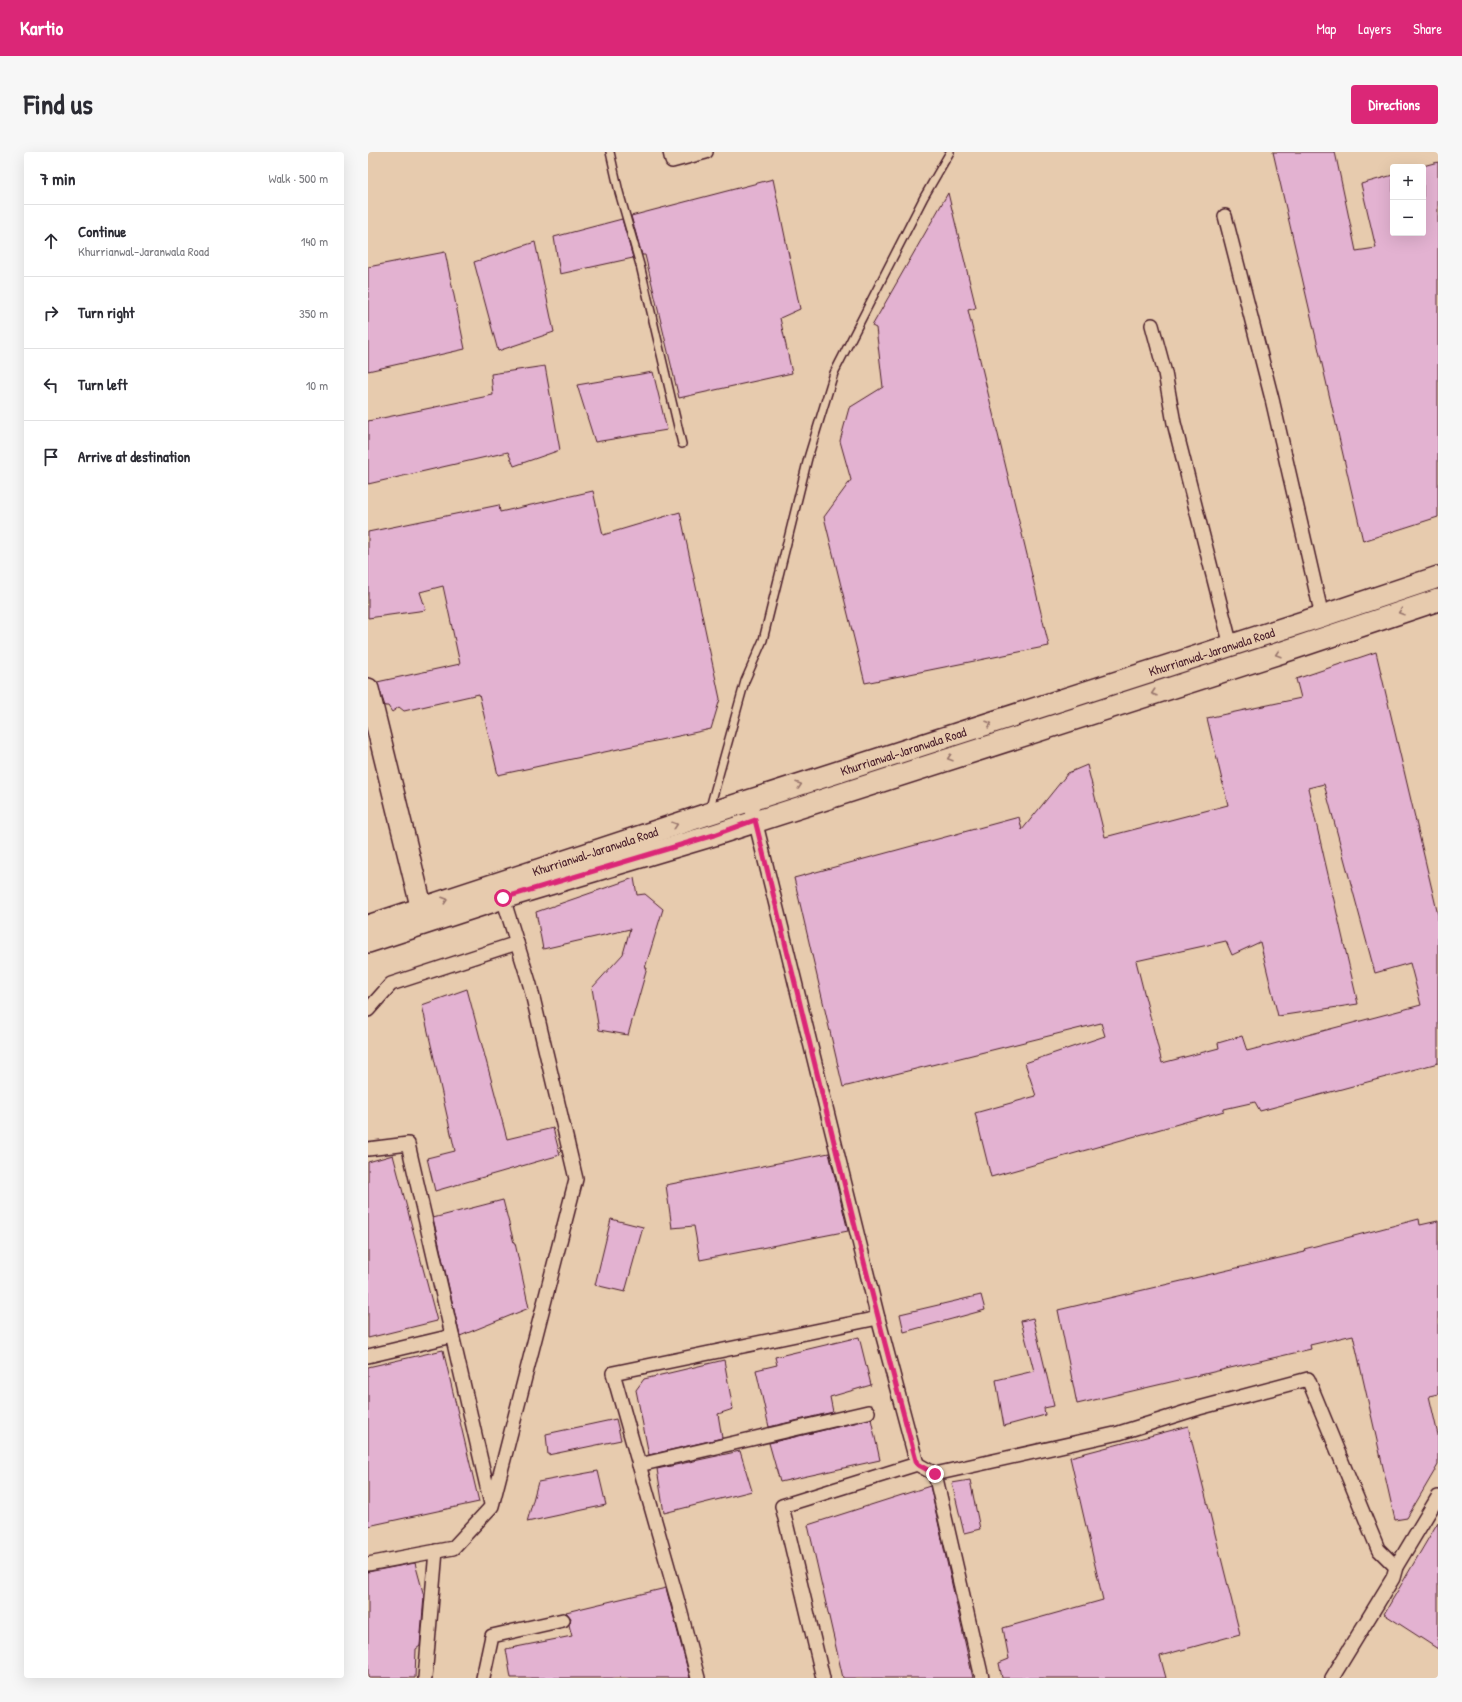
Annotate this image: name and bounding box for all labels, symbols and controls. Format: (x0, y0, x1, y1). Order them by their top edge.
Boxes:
text: Kartio (20, 15, 63, 41)
text: Map (1316, 19, 1336, 38)
text: Layers (1358, 19, 1391, 38)
text: Share (1413, 19, 1442, 38)
text: Find us (24, 85, 93, 123)
button: Directions (1351, 85, 1438, 124)
map controls (1390, 164, 1426, 236)
button: + (1390, 164, 1426, 200)
text: 7 min (40, 167, 75, 190)
text: Walk · 500 m (268, 169, 328, 187)
button: − (1390, 200, 1426, 236)
text: Continue (78, 221, 126, 242)
icon: ahead (40, 230, 62, 252)
text: 140 m (301, 232, 328, 250)
text: Khurrianwal-Jaranwala Road (78, 242, 209, 260)
icon: right (40, 302, 62, 324)
text: Turn right (78, 302, 134, 323)
text: 350 m (299, 304, 328, 322)
icon: left (40, 374, 62, 396)
text: Turn left (78, 374, 128, 395)
text: 10 m (306, 376, 328, 394)
icon: arrive (40, 446, 62, 468)
text: Arrive at destination (78, 446, 190, 467)
one-way arrow (1398, 607, 1405, 616)
street label: Khurrianwal-Jaranwala Road (1146, 623, 1277, 680)
one-way arrow (1275, 649, 1282, 658)
one-way arrow (1151, 688, 1158, 697)
one-way arrow (985, 720, 992, 729)
street label: Khurrianwal-Jaranwala Road (838, 722, 968, 780)
one-way arrow (947, 753, 954, 762)
one-way arrow (795, 781, 802, 790)
one-way arrow (671, 821, 678, 829)
street label: Khurrianwal-Jaranwala Road (530, 822, 660, 880)
route start (494, 889, 512, 907)
one-way arrow (441, 897, 448, 905)
route end (926, 1465, 944, 1483)

